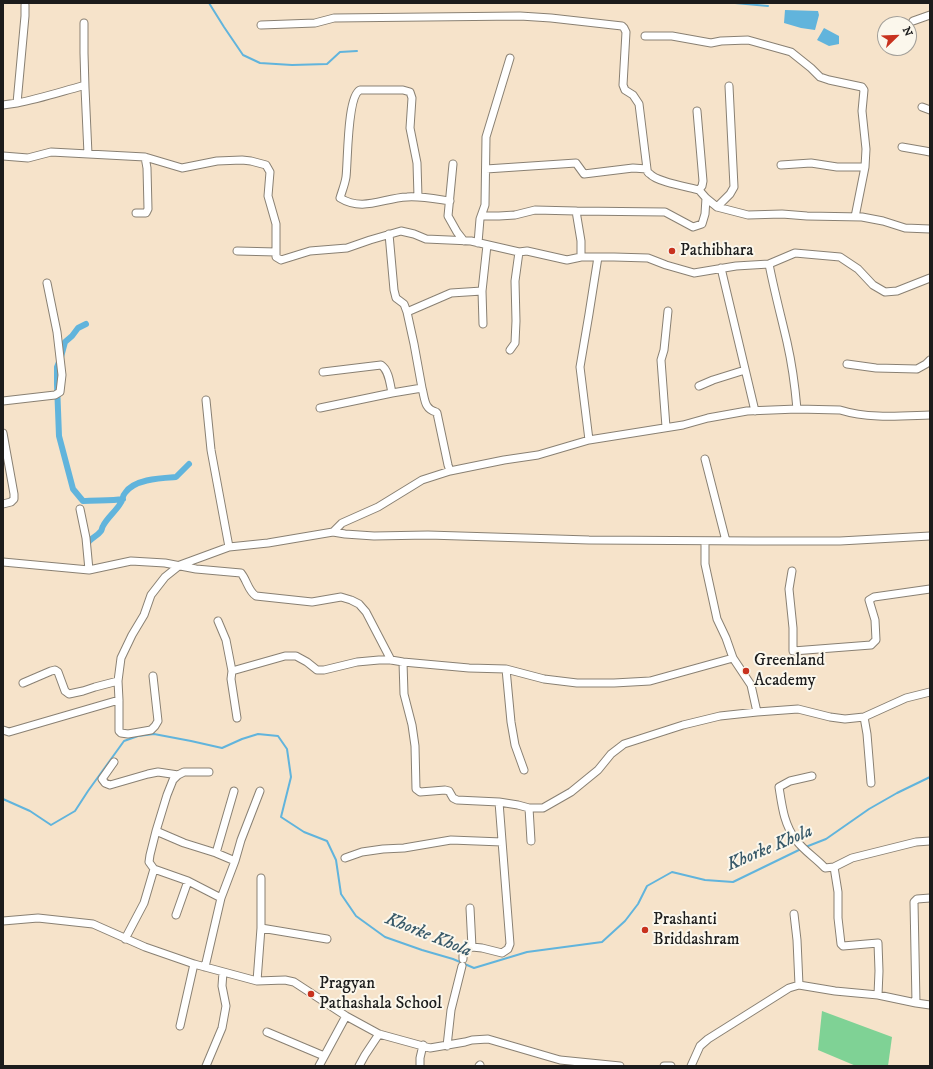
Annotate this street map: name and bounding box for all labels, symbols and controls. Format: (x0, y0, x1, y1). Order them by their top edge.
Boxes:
north arrow (877, 16, 917, 56)
text: N (899, 25, 915, 39)
place label: Pathibhara (680, 241, 753, 261)
marker: Pathibhara (667, 246, 677, 256)
place label: Greenland Academy (754, 651, 825, 691)
marker: Greenland Academy (741, 666, 751, 676)
water label: Khorke Khola (724, 821, 816, 877)
water label: Khorke Khola (382, 909, 474, 963)
place label: Prashanti Briddashram (653, 910, 739, 950)
marker: Prashanti Briddashram (640, 925, 650, 935)
place label: Pragyan Pathashala School (319, 974, 442, 1014)
marker: Pragyan Pathashala School (306, 989, 316, 999)

